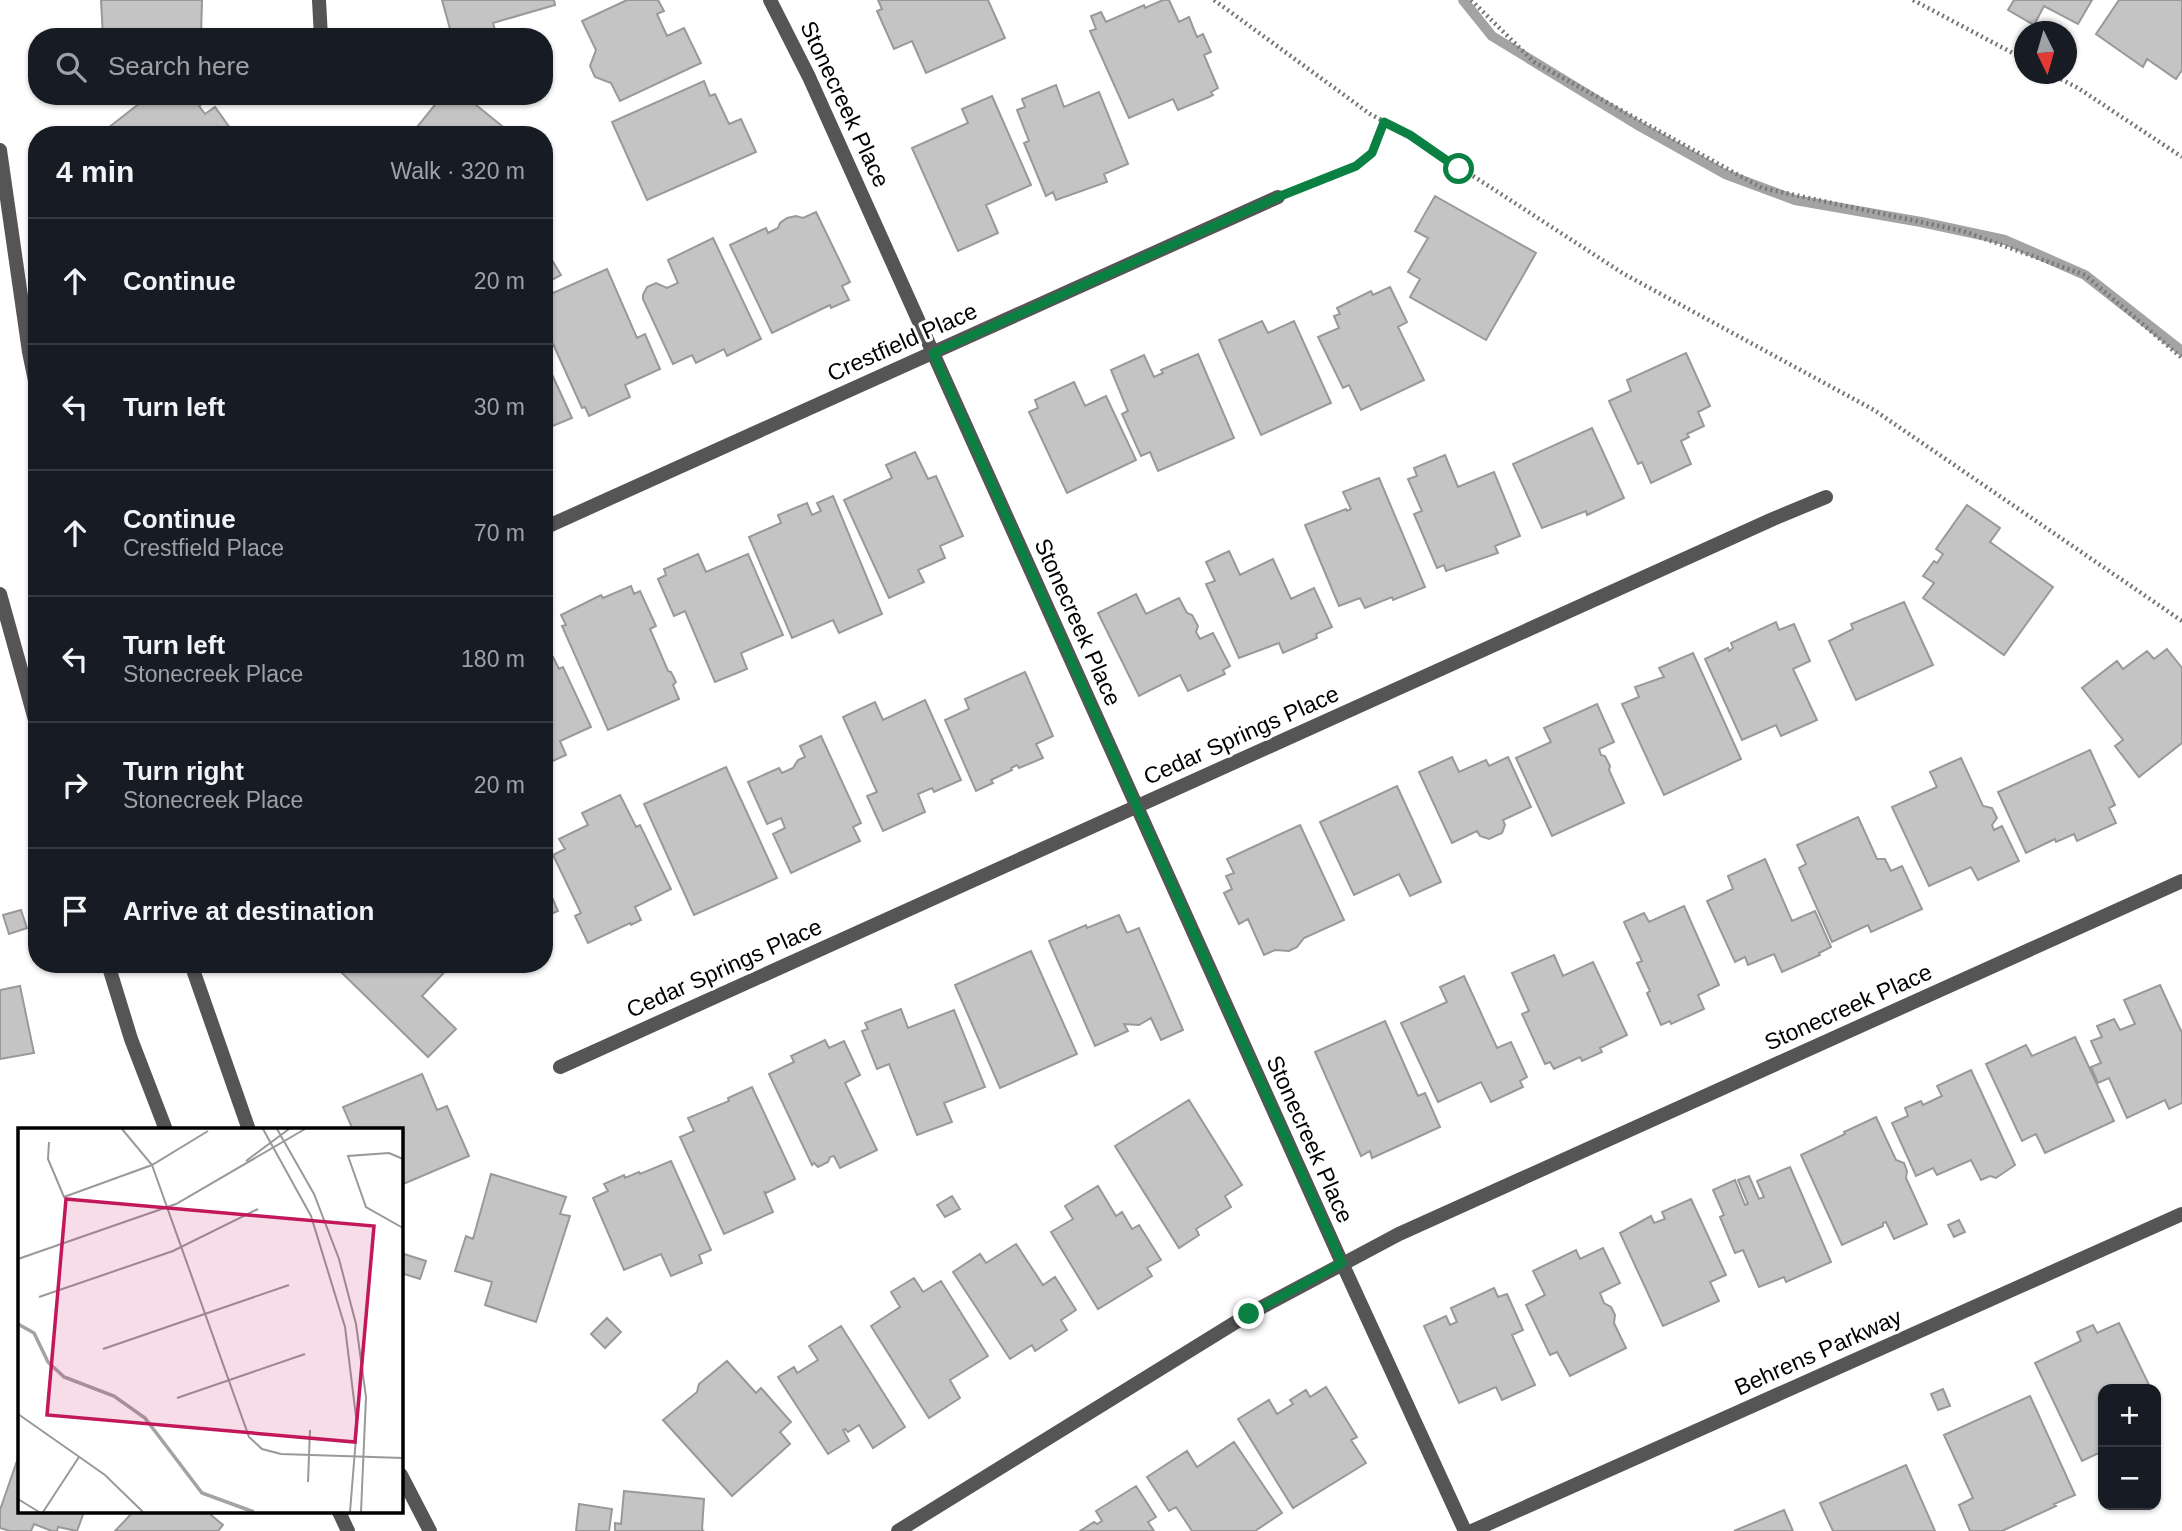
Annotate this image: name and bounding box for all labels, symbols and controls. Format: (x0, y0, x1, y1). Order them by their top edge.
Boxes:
street label: Stonecreek Place (795, 17, 895, 191)
north arrow (2014, 21, 2077, 84)
search box (28, 28, 553, 105)
icon: search (52, 48, 90, 86)
text: Search here (108, 51, 250, 81)
route start (1443, 153, 1474, 184)
text: 4 min (56, 155, 134, 188)
text: Walk · 320 m (390, 158, 525, 184)
icon: ahead (56, 262, 94, 300)
text: Continue (123, 266, 236, 296)
text: 20 m (474, 268, 525, 294)
street label: Crestfield Place (823, 297, 981, 387)
icon: left (56, 388, 94, 426)
text: Turn left (123, 392, 225, 422)
text: 30 m (474, 394, 525, 420)
text: Continue (123, 504, 236, 534)
icon: ahead (56, 514, 94, 552)
text: 70 m (474, 520, 525, 546)
street label: Stonecreek Place (1029, 534, 1127, 710)
text: Crestfield Place (123, 535, 284, 561)
text: Turn left (123, 630, 225, 660)
icon: left (56, 640, 94, 678)
text: 180 m (461, 646, 525, 672)
text: Stonecreek Place (123, 661, 303, 687)
street label: Cedar Springs Place (1139, 680, 1343, 790)
text: Turn right (123, 756, 244, 786)
icon: right (56, 766, 94, 804)
text: 20 m (474, 772, 525, 798)
text: Stonecreek Place (123, 787, 303, 813)
icon: arrive (56, 892, 94, 930)
text: Arrive at destination (123, 896, 374, 926)
street label: Cedar Springs Place (622, 913, 826, 1023)
street label: Stonecreek Place (1760, 958, 1936, 1056)
street label: Stonecreek Place (1261, 1051, 1359, 1227)
inset map (18, 1128, 402, 1514)
route end (1233, 1298, 1264, 1329)
street label: Behrens Parkway (1730, 1303, 1906, 1401)
map controls (2098, 1384, 2161, 1510)
button: + (2098, 1384, 2161, 1447)
button: − (2098, 1447, 2161, 1510)

